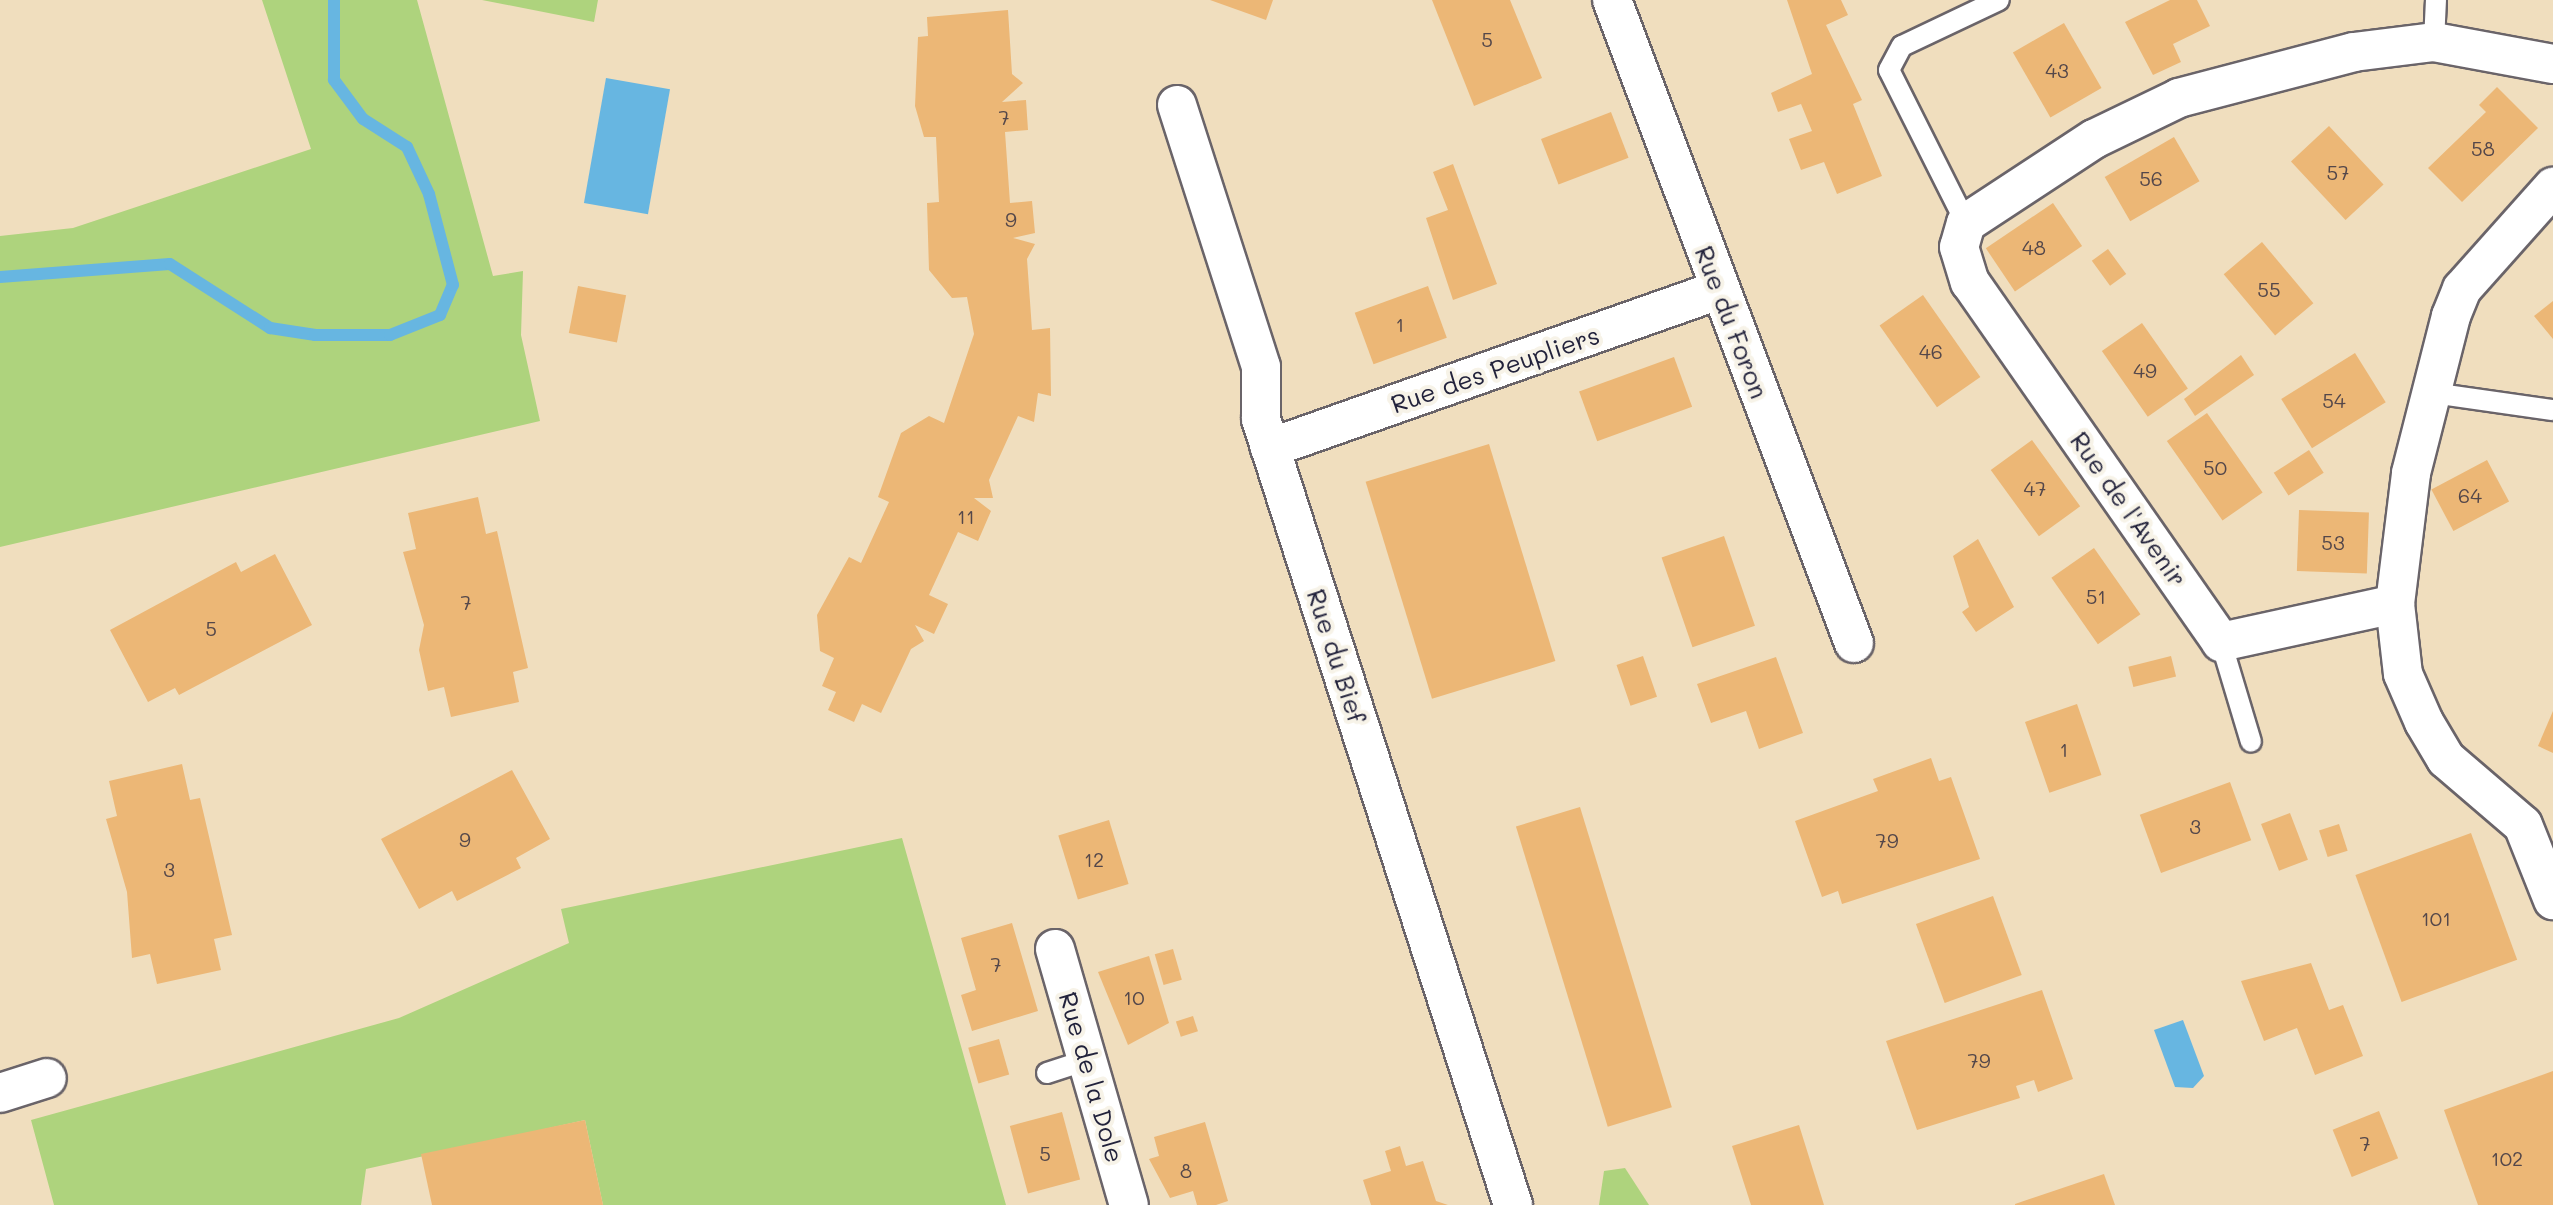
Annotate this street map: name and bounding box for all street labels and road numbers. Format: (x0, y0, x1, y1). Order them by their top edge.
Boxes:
street label: Rue du Foron (1689, 242, 1775, 402)
street label: Rue des Peupliers (1387, 319, 1603, 419)
street label: Rue de l'Avenir (2065, 426, 2193, 592)
street label: Rue du Bief (1301, 585, 1373, 727)
street label: Rue de la Dole (1053, 988, 1131, 1166)

